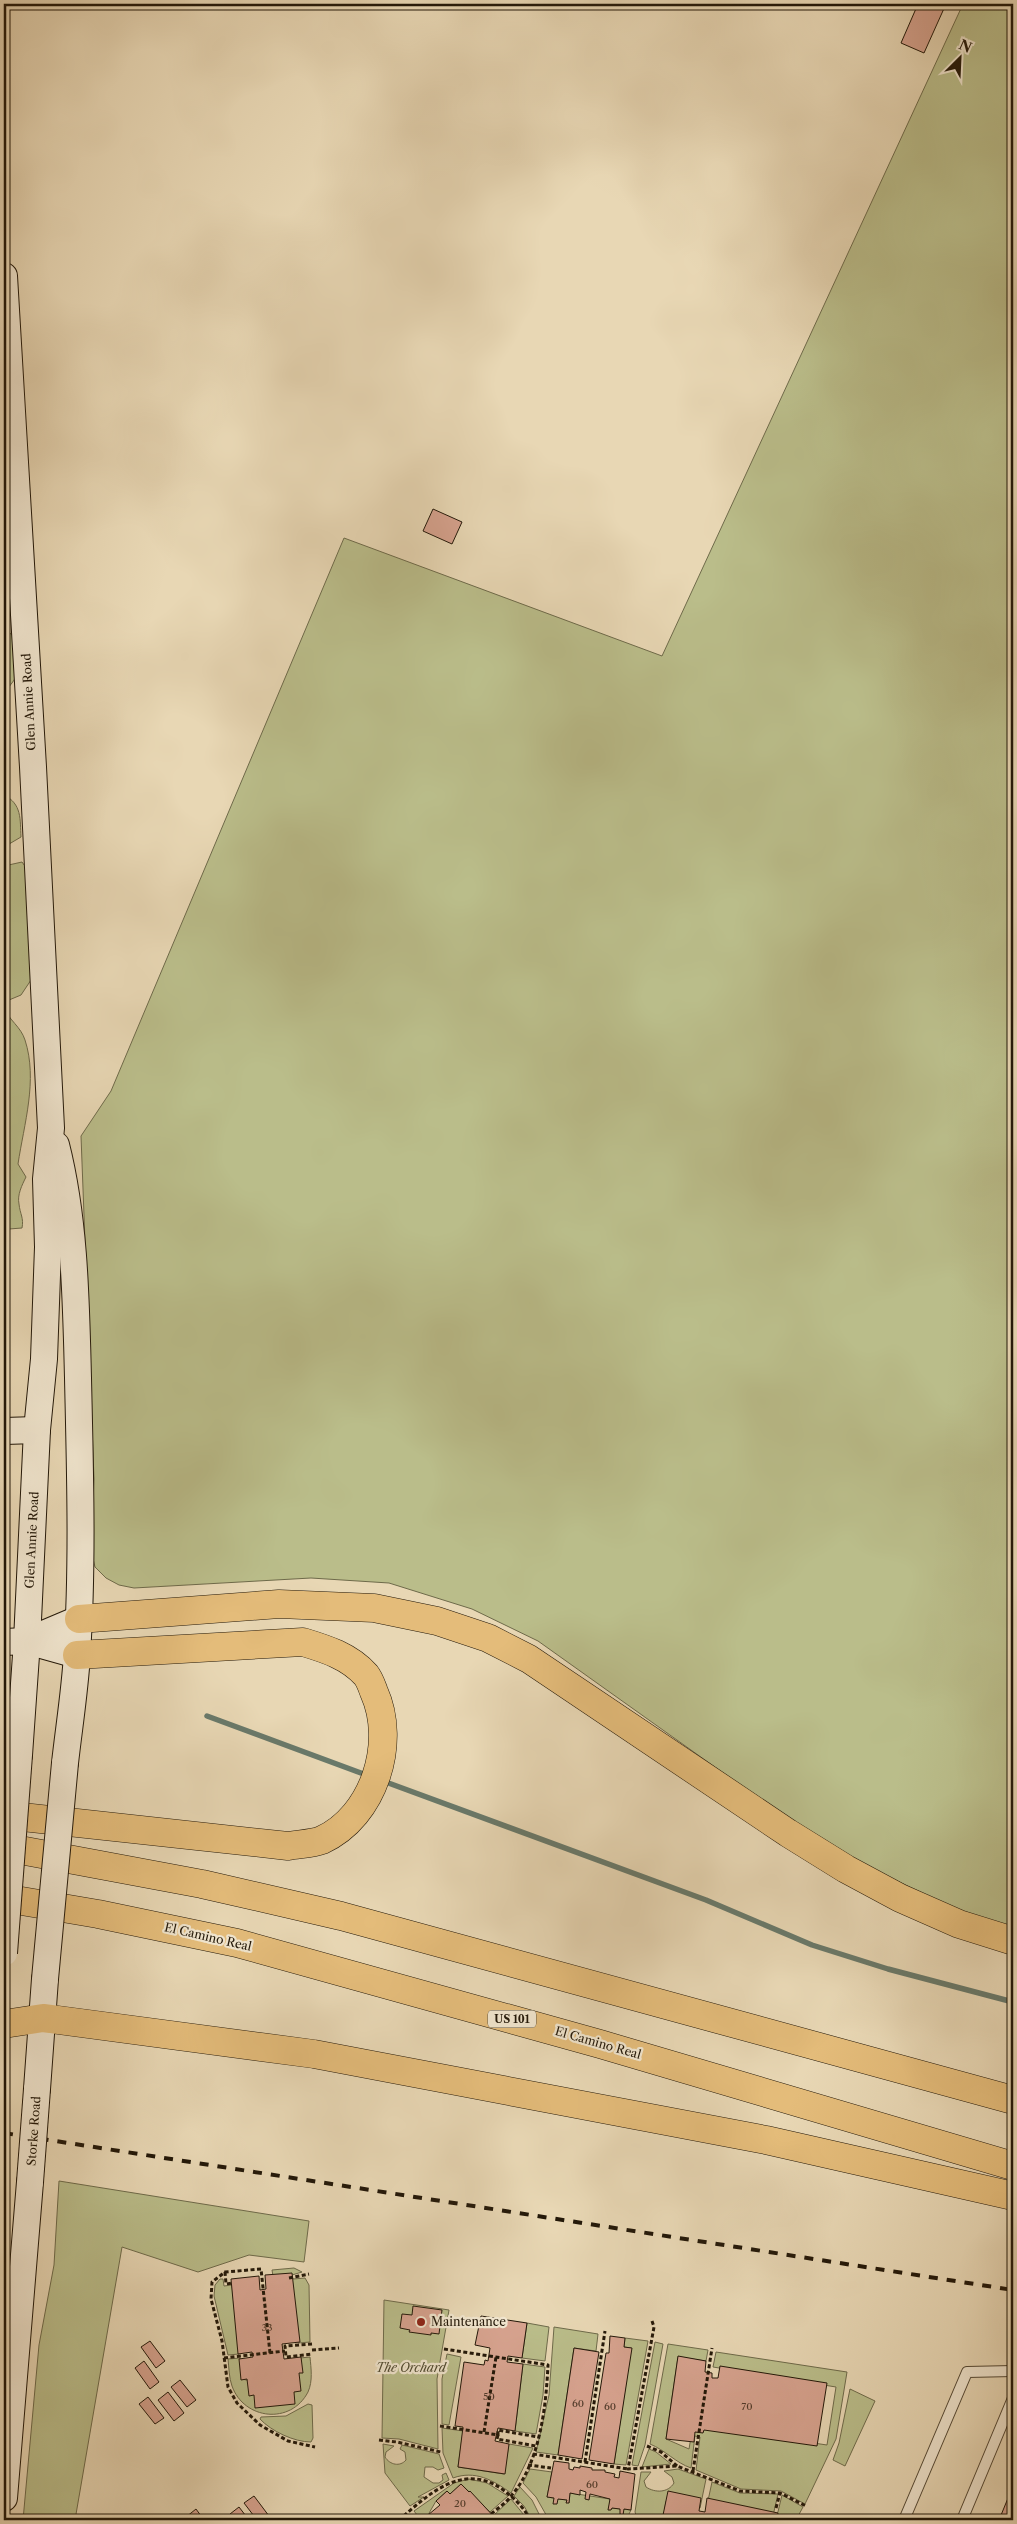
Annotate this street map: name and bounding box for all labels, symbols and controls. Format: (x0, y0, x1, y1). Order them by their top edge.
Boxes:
north arrow (934, 32, 984, 82)
text: N (956, 35, 975, 57)
street label: Glen Annie Road (18, 652, 39, 751)
street label: Glen Annie Road (21, 1490, 42, 1589)
street label: El Camino Real (163, 1919, 254, 1954)
road number: US 101 (488, 2010, 536, 2028)
street label: El Camino Real (553, 2023, 643, 2062)
street label: Storke Road (24, 2095, 43, 2166)
place label: Maintenance (431, 2314, 506, 2329)
marker: Maintenance (415, 2316, 427, 2328)
house number: 33 (261, 2321, 273, 2334)
park label: The Orchard (376, 2360, 448, 2375)
house number: 50 (483, 2390, 495, 2403)
house number: 60 (572, 2397, 584, 2410)
house number: 60 (604, 2400, 616, 2413)
house number: 70 (741, 2400, 753, 2413)
house number: 60 (586, 2478, 598, 2491)
house number: 20 (454, 2497, 466, 2510)

